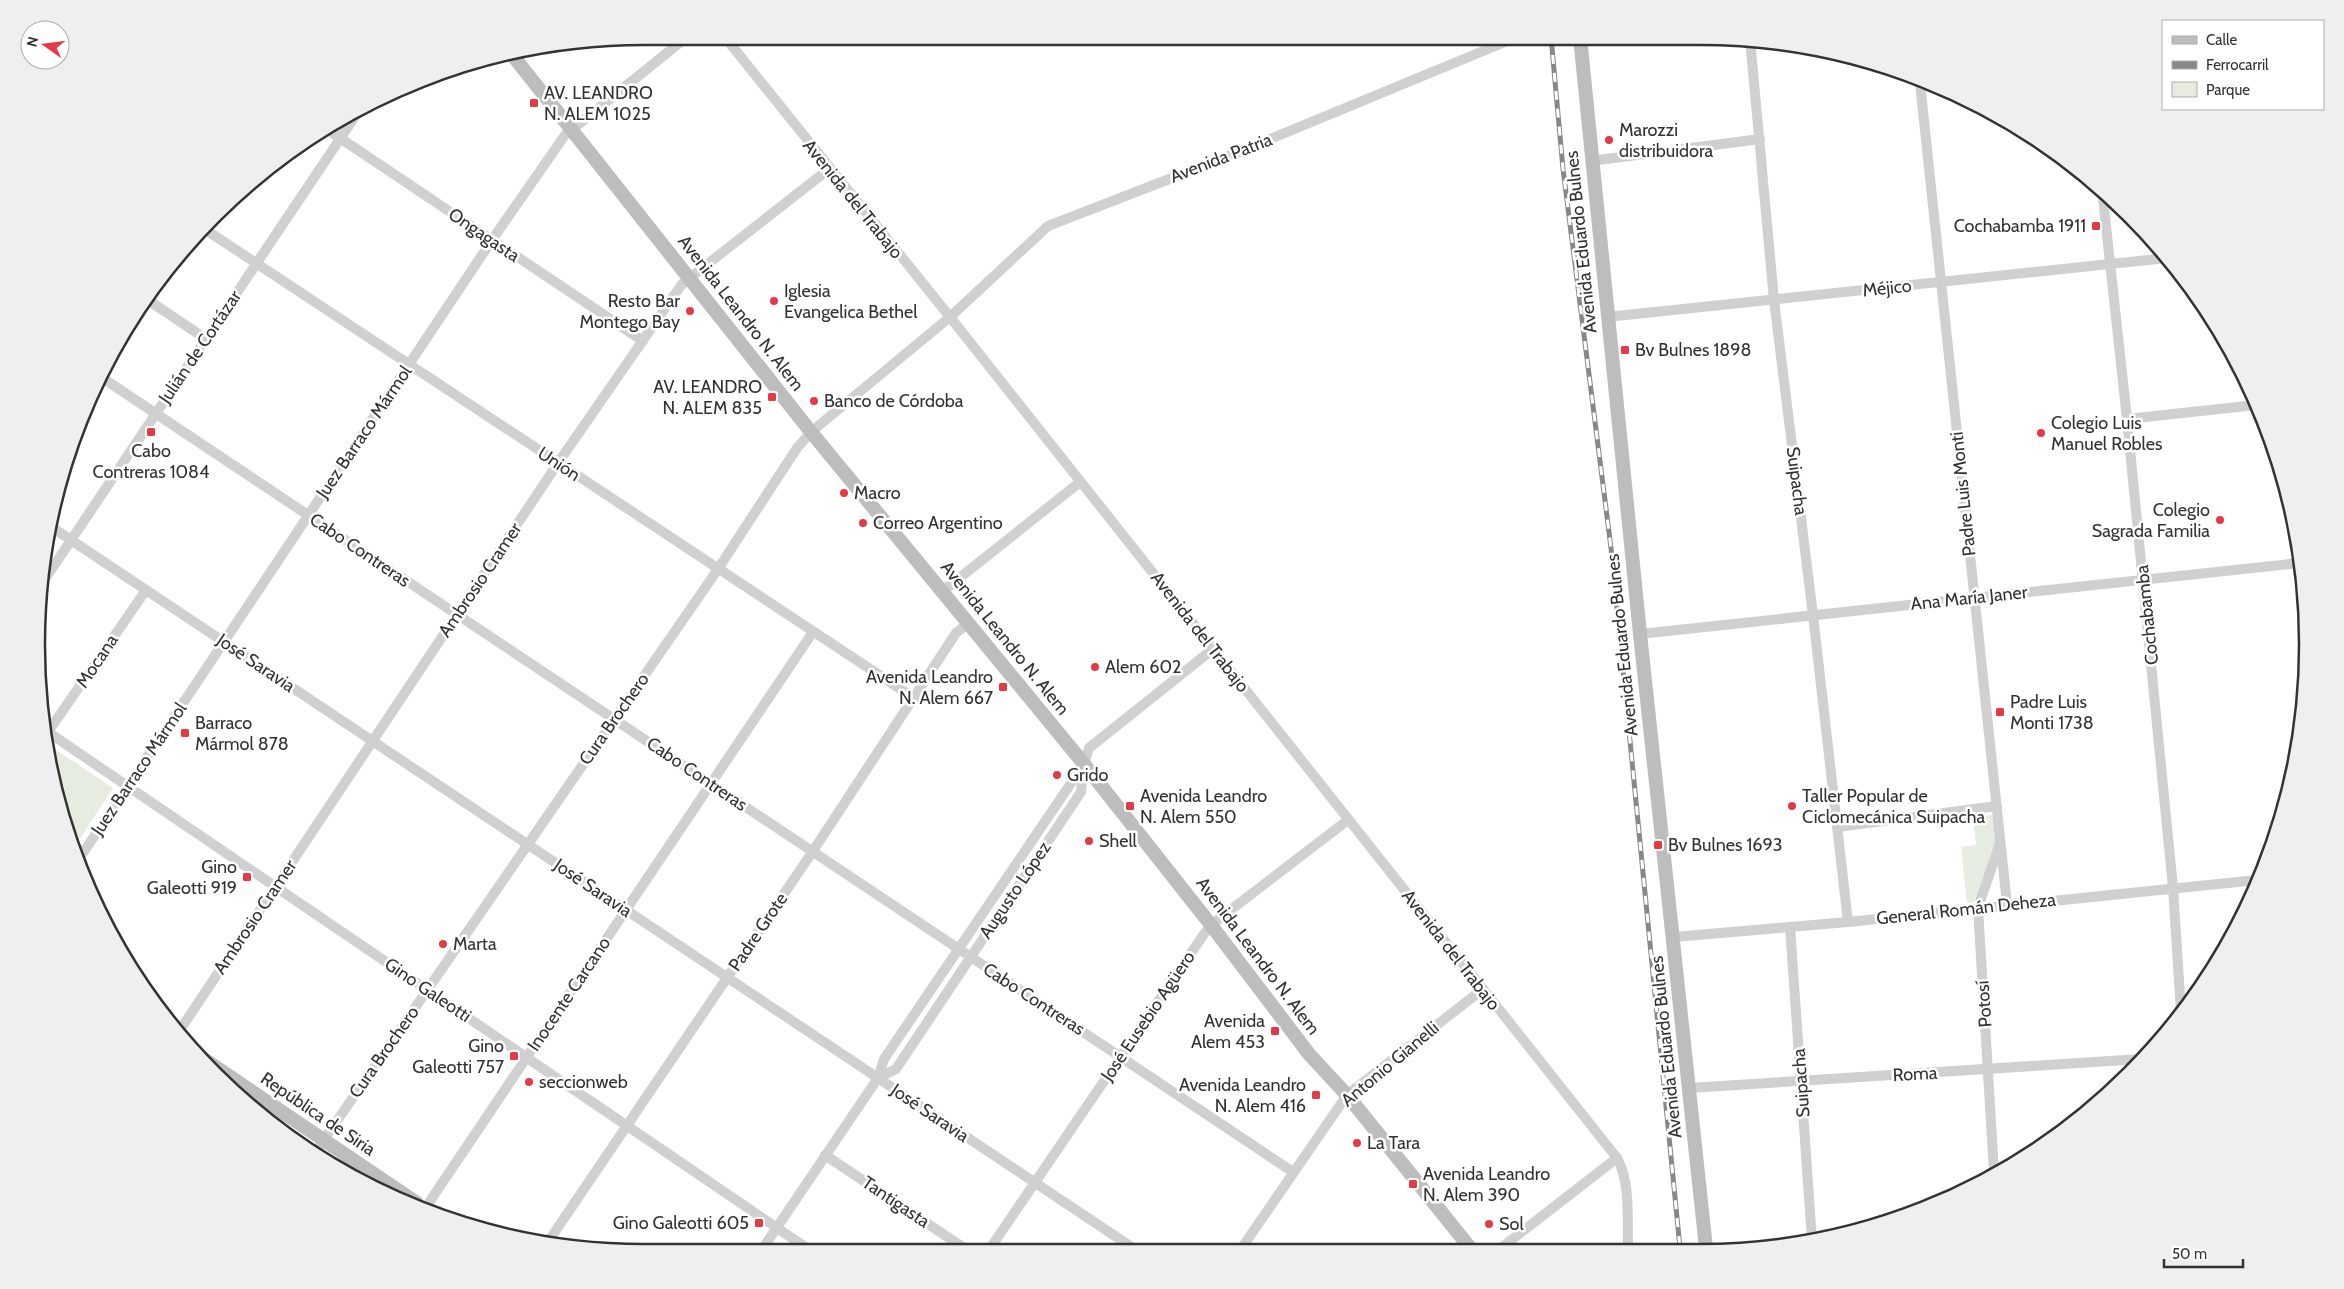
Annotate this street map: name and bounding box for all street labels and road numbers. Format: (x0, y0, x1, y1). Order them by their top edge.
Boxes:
street label: Avenida Patria (1167, 128, 1276, 188)
street label: Avenida del Trabajo (798, 135, 908, 263)
street label: Avenida Eduardo Bulnes (1560, 150, 1602, 334)
street label: Ongagasta (444, 203, 524, 267)
street label: Avenida Leandro N. Alem (673, 231, 809, 395)
street label: Méjico (1861, 274, 1913, 302)
street label: Julián de Cortázar (153, 286, 246, 409)
street label: Juez Barraco Mármol (311, 361, 417, 503)
street label: Padre Luis Monti (1946, 431, 1980, 557)
street label: Unión (533, 442, 585, 486)
street label: Suipacha (1782, 445, 1812, 517)
street label: Cabo Contreras (305, 508, 415, 592)
street label: Ambrosio Cramer (434, 518, 527, 641)
street label: Avenida Eduardo Bulnes (1601, 553, 1643, 737)
street label: Avenida Leandro N. Alem (936, 557, 1074, 719)
street label: Cochabamba (2131, 564, 2163, 666)
street label: Avenida del Trabajo (1146, 567, 1254, 697)
street label: Ana María Janer (1910, 581, 2029, 615)
street label: José Saravia (212, 628, 299, 697)
street label: Mocana (71, 630, 123, 692)
street label: Cura Brochero (574, 669, 654, 769)
street label: Juez Barraco Mármol (86, 698, 192, 840)
street label: Cabo Contreras (642, 732, 752, 816)
street label: Augusto López (974, 837, 1056, 943)
street label: José Saravia (549, 853, 636, 922)
street label: Ambrosio Cramer (209, 855, 302, 978)
street label: Avenida Leandro N. Alem (1192, 873, 1324, 1039)
street label: Avenida del Trabajo (1397, 885, 1505, 1015)
street label: Padre Grote (724, 889, 792, 975)
street label: General Román Deheza (1875, 889, 2057, 929)
street label: Inocente Carcano (523, 933, 615, 1055)
street label: José Eusebio Agüero (1096, 947, 1200, 1086)
street label: Gino Galeotti (381, 953, 475, 1027)
street label: Avenida Eduardo Bulnes (1645, 955, 1687, 1139)
street label: Cabo Contreras (979, 958, 1089, 1040)
street label: Potosí (1971, 980, 1997, 1028)
street label: Cura Brochero (344, 1002, 424, 1102)
street label: Antonio Gianelli (1337, 1017, 1443, 1111)
street label: Suipacha (1788, 1048, 1814, 1118)
street label: Roma (1892, 1062, 1938, 1086)
street label: República de Siria (256, 1067, 380, 1161)
street label: José Saravia (886, 1078, 973, 1147)
street label: Tantigasta (858, 1171, 934, 1233)

